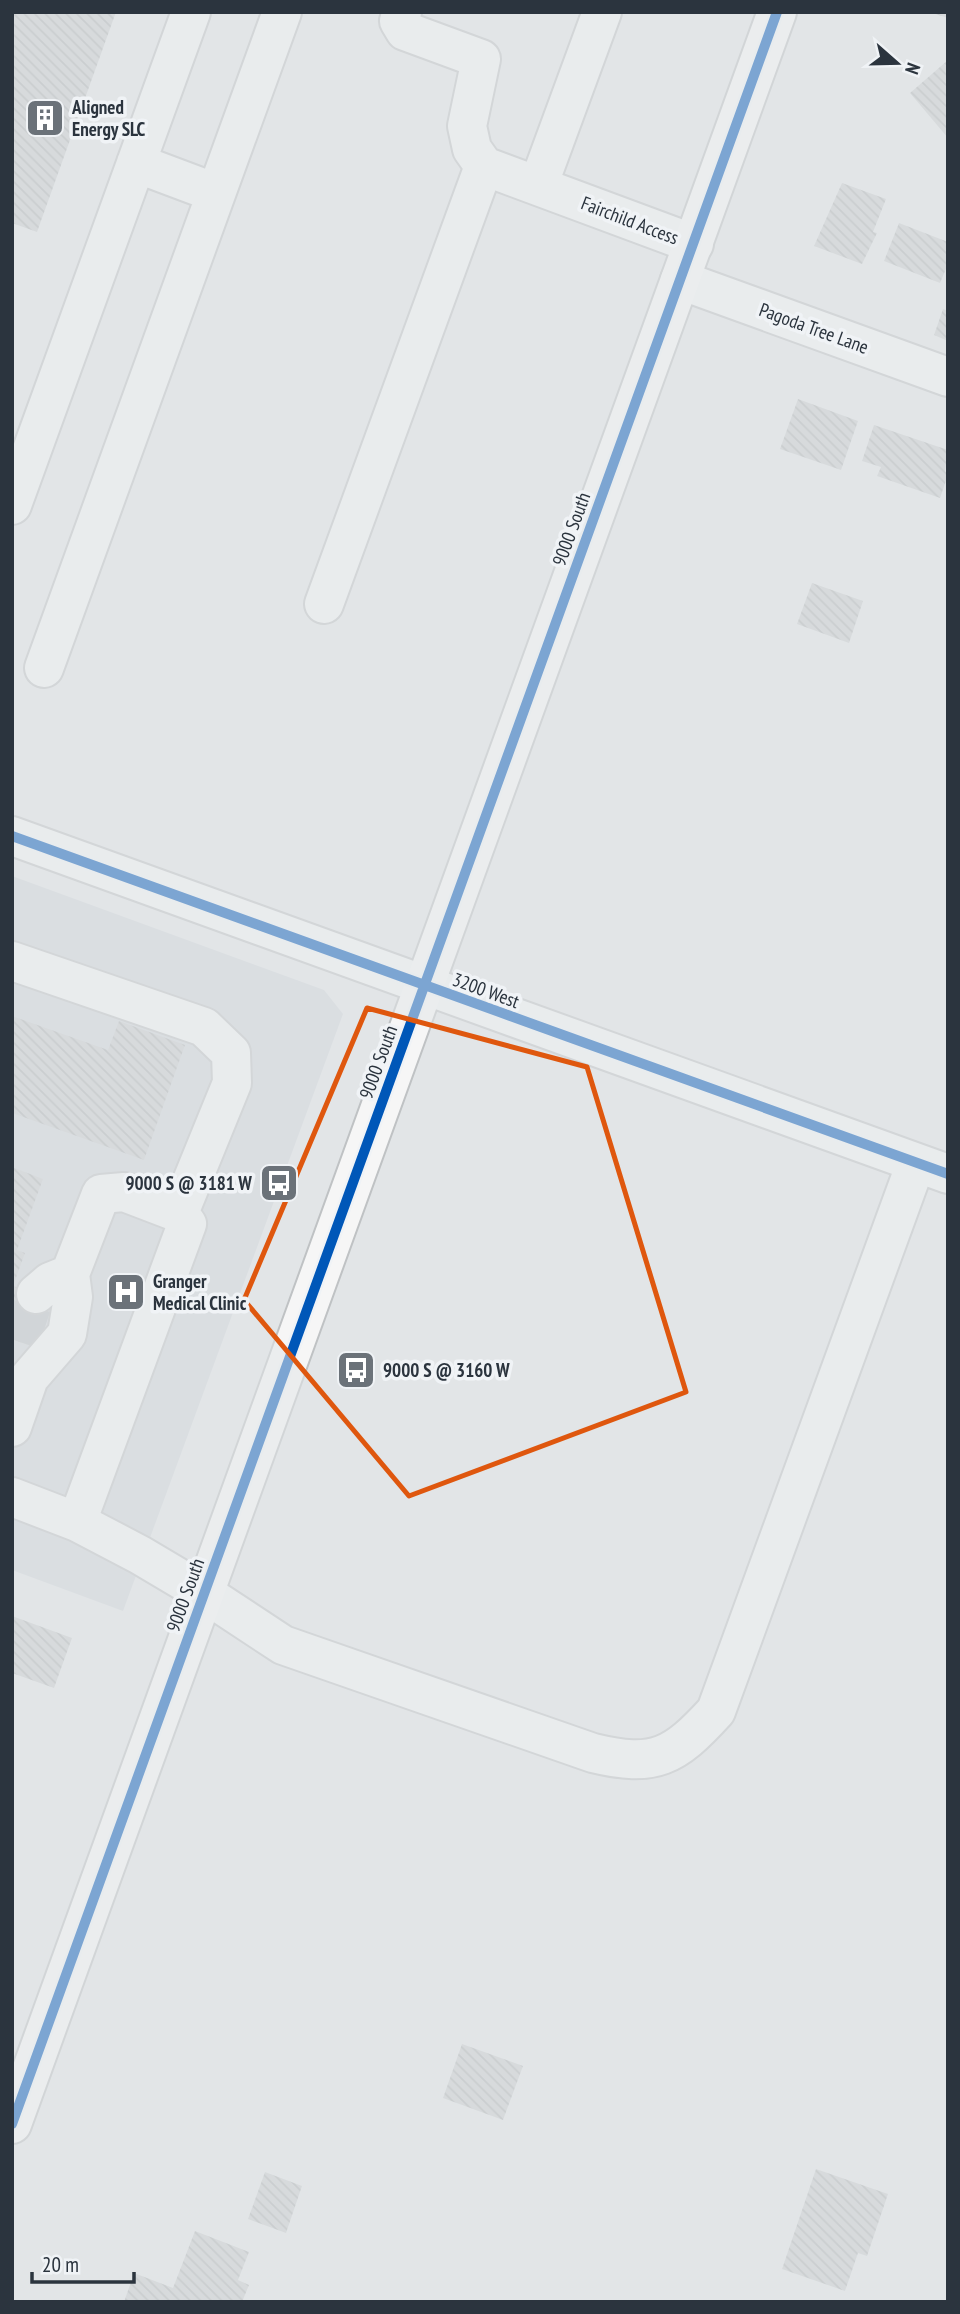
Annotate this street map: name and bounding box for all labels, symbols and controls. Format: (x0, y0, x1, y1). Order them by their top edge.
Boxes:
north arrow (862, 28, 932, 98)
text: N (900, 60, 926, 78)
place label: Aligned Energy SLC (71, 95, 146, 141)
building icon: Aligned Energy SLC (24, 97, 66, 139)
street label: Fairchild Access (578, 190, 682, 250)
street label: Pagoda Tree Lane (756, 297, 872, 359)
street label: 9000 South (547, 489, 595, 569)
street label: 3200 West (449, 967, 523, 1013)
street label: 9000 South (354, 1022, 402, 1102)
bus stop icon: 9000 S @ 3181 W (258, 1162, 300, 1204)
place label: 9000 S @ 3181 W (125, 1171, 252, 1195)
place label: Granger Medical Clinic (153, 1269, 247, 1315)
hospital icon: Granger Medical Clinic (105, 1271, 147, 1313)
bus stop icon: 9000 S @ 3160 W (335, 1349, 377, 1391)
place label: 9000 S @ 3160 W (383, 1358, 510, 1382)
street label: 9000 South (161, 1555, 209, 1635)
scale bar (32, 2240, 133, 2284)
text: 20 m (42, 2251, 79, 2278)

